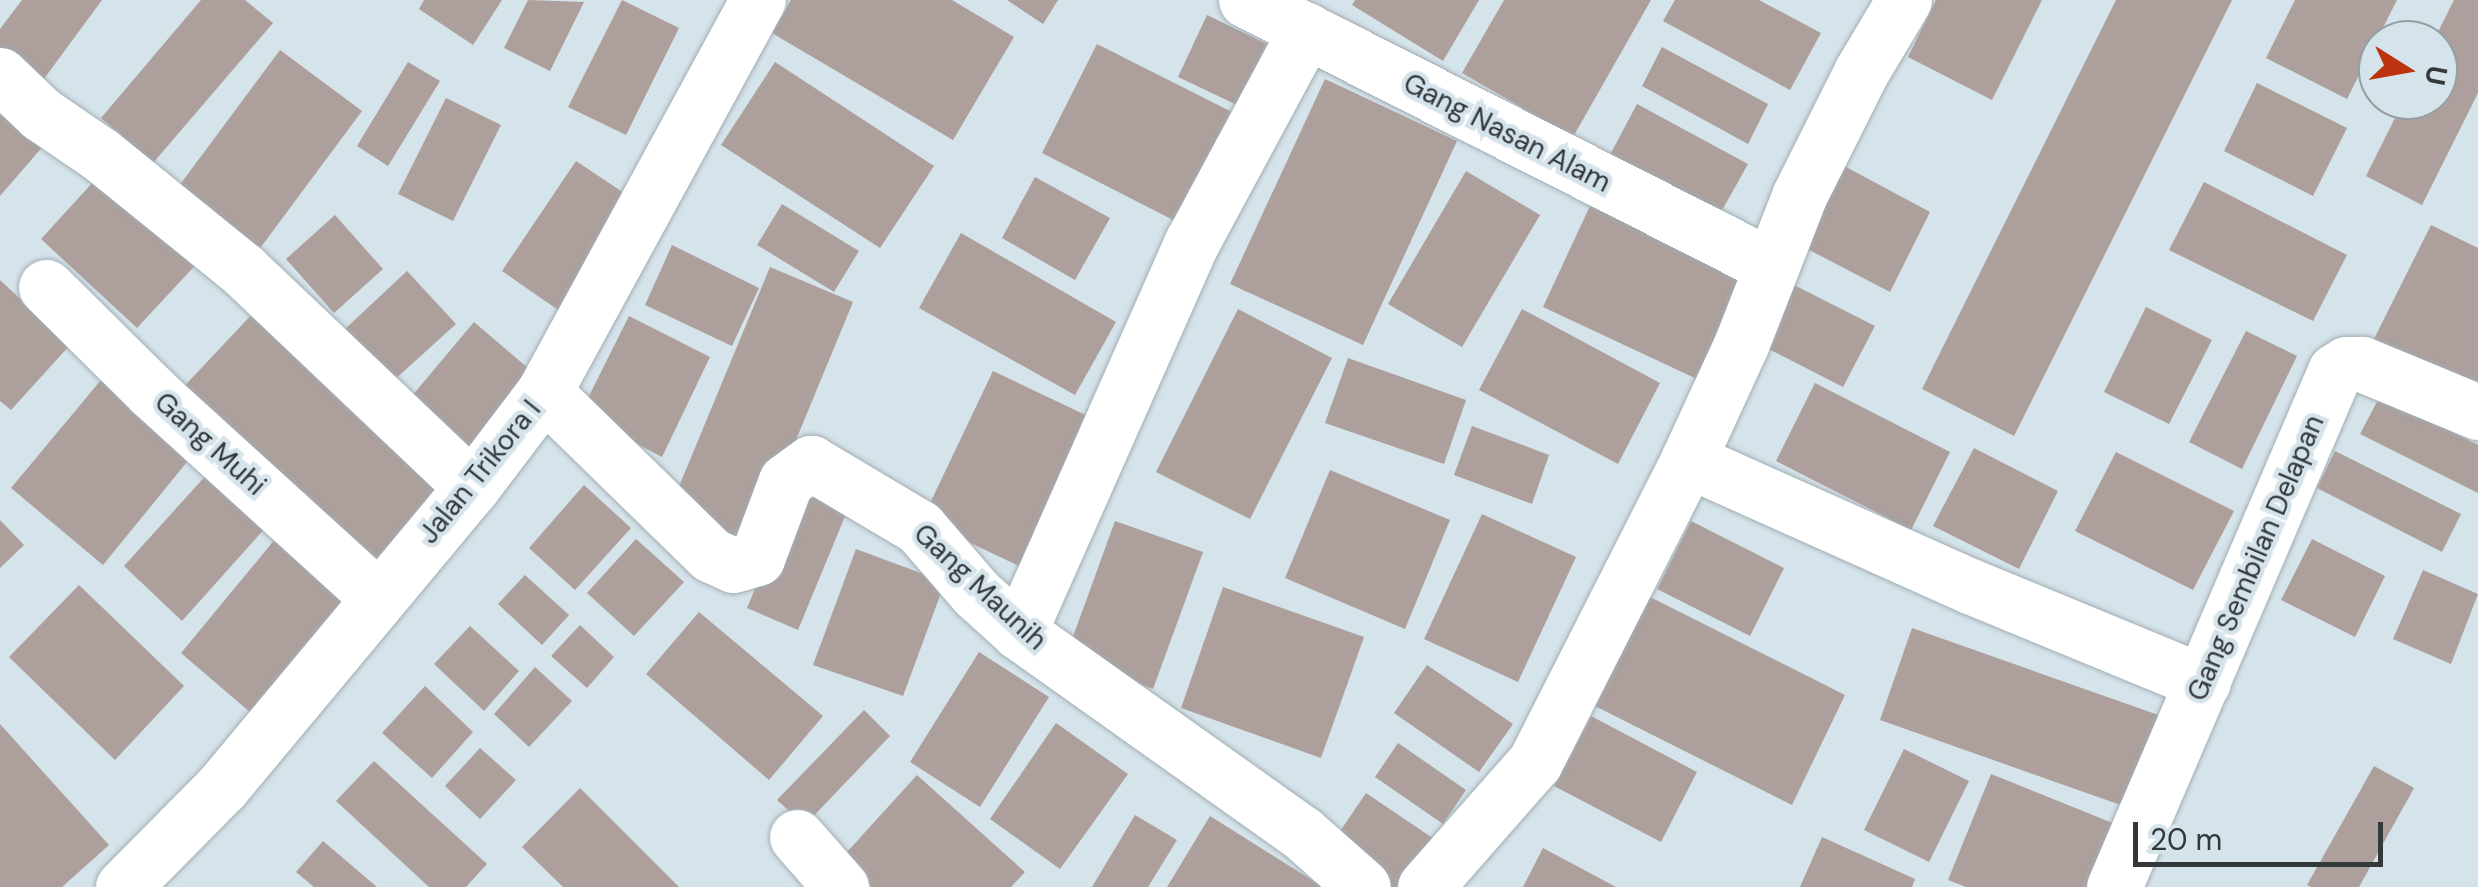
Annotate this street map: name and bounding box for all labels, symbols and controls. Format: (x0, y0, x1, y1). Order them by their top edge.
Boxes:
north arrow (2358, 20, 2458, 120)
text: U (2416, 62, 2456, 88)
street label: Gang Nasan Alam (1398, 66, 1616, 200)
street label: Gang Muhi (147, 385, 273, 503)
street label: Jalan Trikora I (412, 394, 548, 550)
street label: Gang Sembilan Delapan (2180, 410, 2332, 706)
street label: Gang Maunih (907, 517, 1053, 657)
scale bar (2138, 802, 2388, 864)
text: 20 m (2150, 820, 2222, 859)

